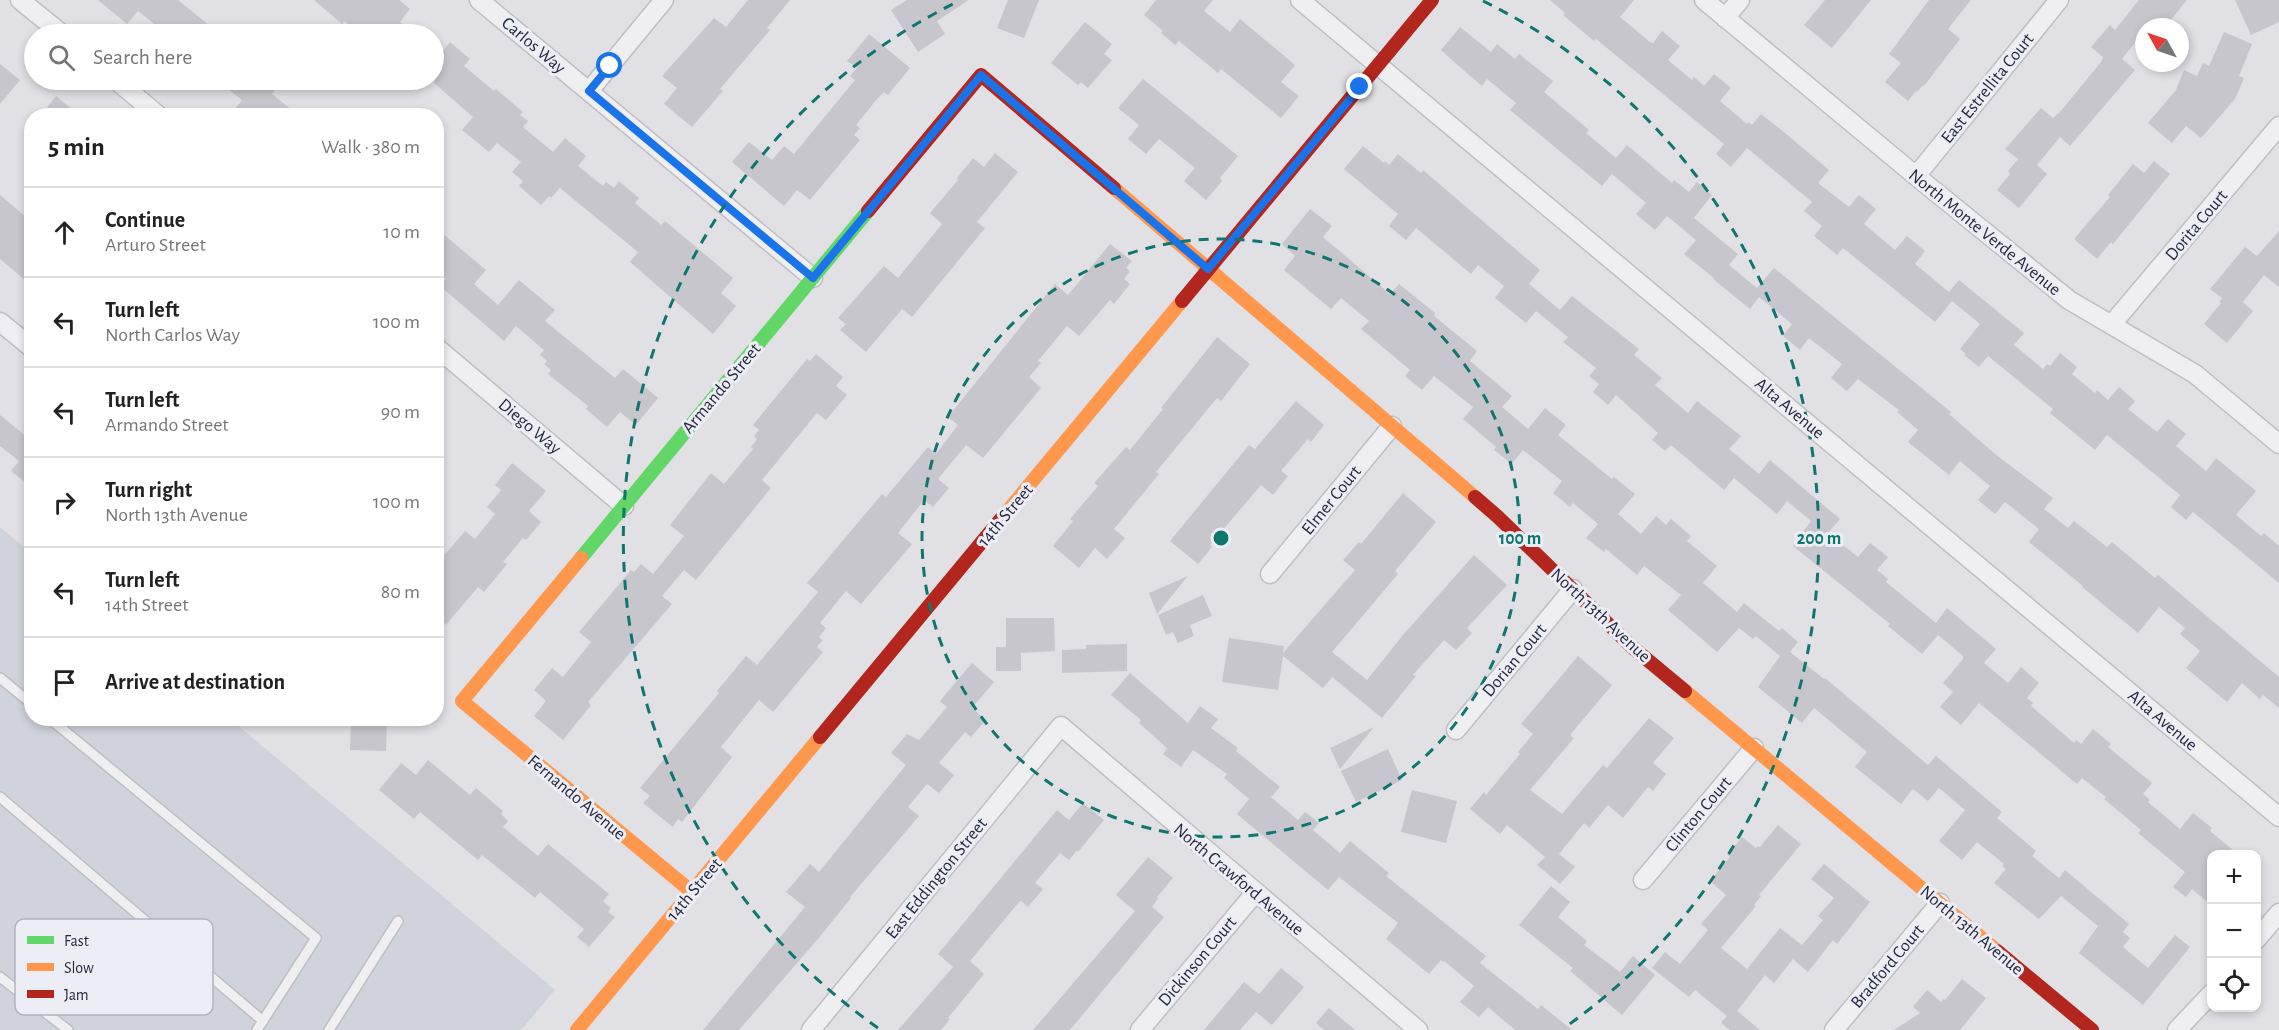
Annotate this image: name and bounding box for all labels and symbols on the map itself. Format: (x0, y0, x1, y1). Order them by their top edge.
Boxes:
street label: Carlos Way (498, 14, 569, 78)
north arrow (2135, 18, 2189, 72)
street label: East Estrellita Court (1938, 30, 2038, 147)
route start (596, 52, 622, 78)
route end (1346, 73, 1372, 99)
street label: North Monte Verde Avenue (1905, 166, 2064, 299)
street label: Dorita Court (2162, 187, 2231, 264)
street label: Armando Street (679, 340, 765, 437)
street label: Alta Avenue (1751, 375, 1827, 443)
street label: Diego Way (495, 396, 564, 458)
street label: Elmer Court (1299, 463, 1365, 539)
street label: 14th Street (975, 481, 1037, 550)
centre of rings (1211, 528, 1231, 548)
text: 100 m (1499, 530, 1541, 548)
text: 200 m (1797, 530, 1841, 548)
street label: North 13th Avenue (1547, 565, 1653, 666)
street label: Dorian Court (1479, 620, 1551, 701)
street label: Alta Avenue (2124, 687, 2200, 755)
street label: Fernando Avenue (524, 752, 629, 844)
street label: Clinton Court (1662, 773, 1735, 856)
street label: East Eddington Street (883, 814, 991, 943)
street label: North Crawford Avenue (1170, 820, 1307, 939)
street label: 14th Street (664, 855, 726, 924)
street label: North 13th Avenue (1916, 883, 2026, 979)
street label: Dickinson Court (1155, 913, 1240, 1010)
legend (15, 919, 213, 1015)
street label: Bradford Court (1848, 921, 1928, 1012)
text: Fast (64, 933, 89, 949)
text: Slow (64, 960, 94, 976)
text: Jam (64, 987, 89, 1003)

